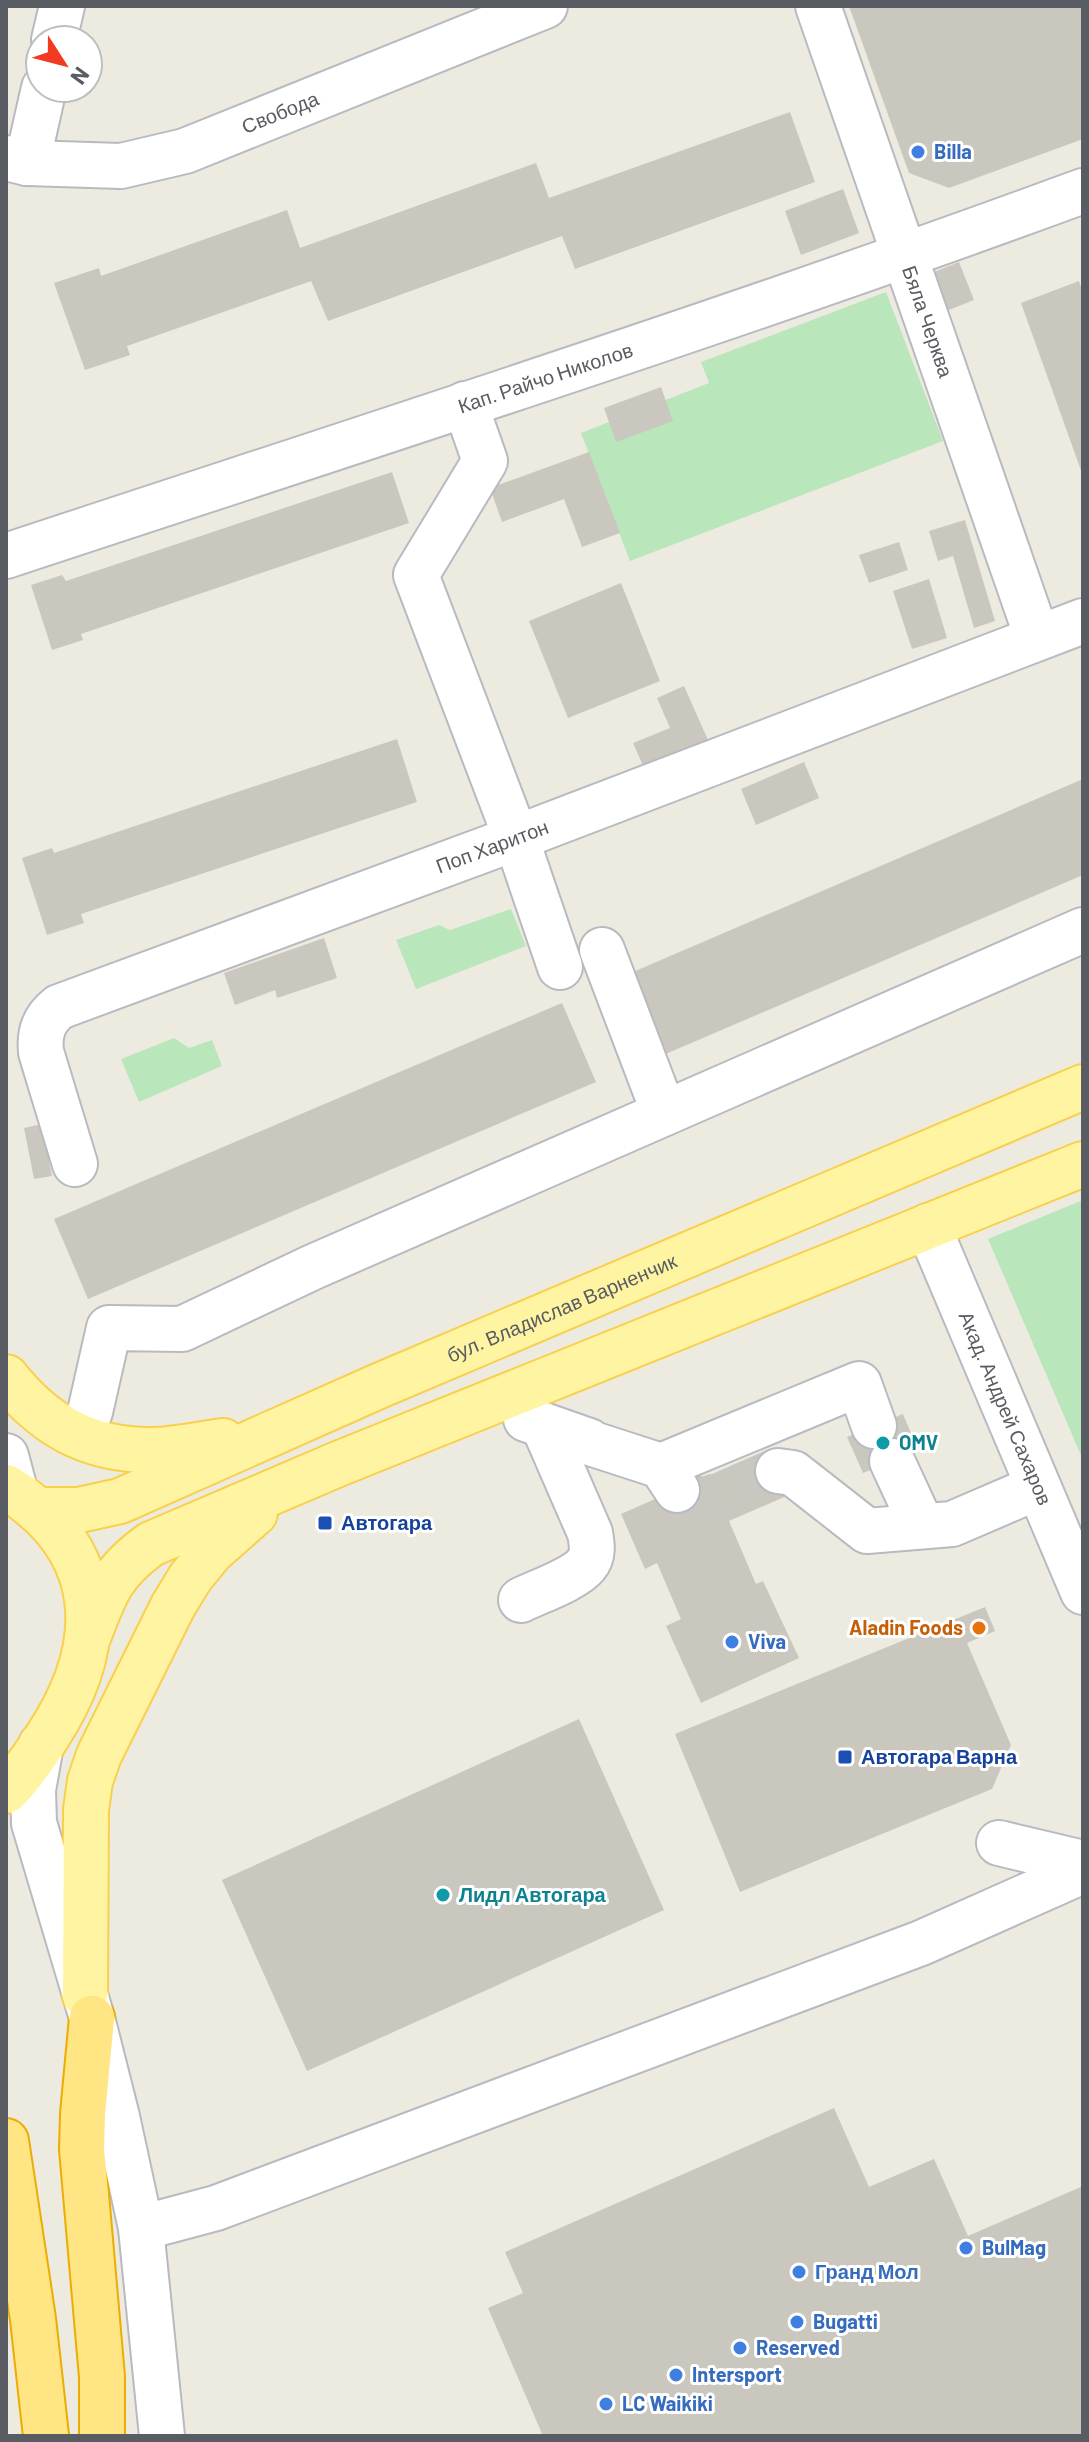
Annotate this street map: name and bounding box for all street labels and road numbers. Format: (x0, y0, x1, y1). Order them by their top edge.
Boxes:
street label: Свобода (238, 85, 323, 138)
street label: Бяла Черква (898, 262, 959, 381)
street label: Кап. Райчо Николов (455, 337, 636, 417)
street label: Поп Харитон (432, 814, 552, 878)
street label: бул. Владислав Варненчик (443, 1248, 680, 1367)
street label: Акад. Андрей Сахаров (955, 1308, 1058, 1508)

